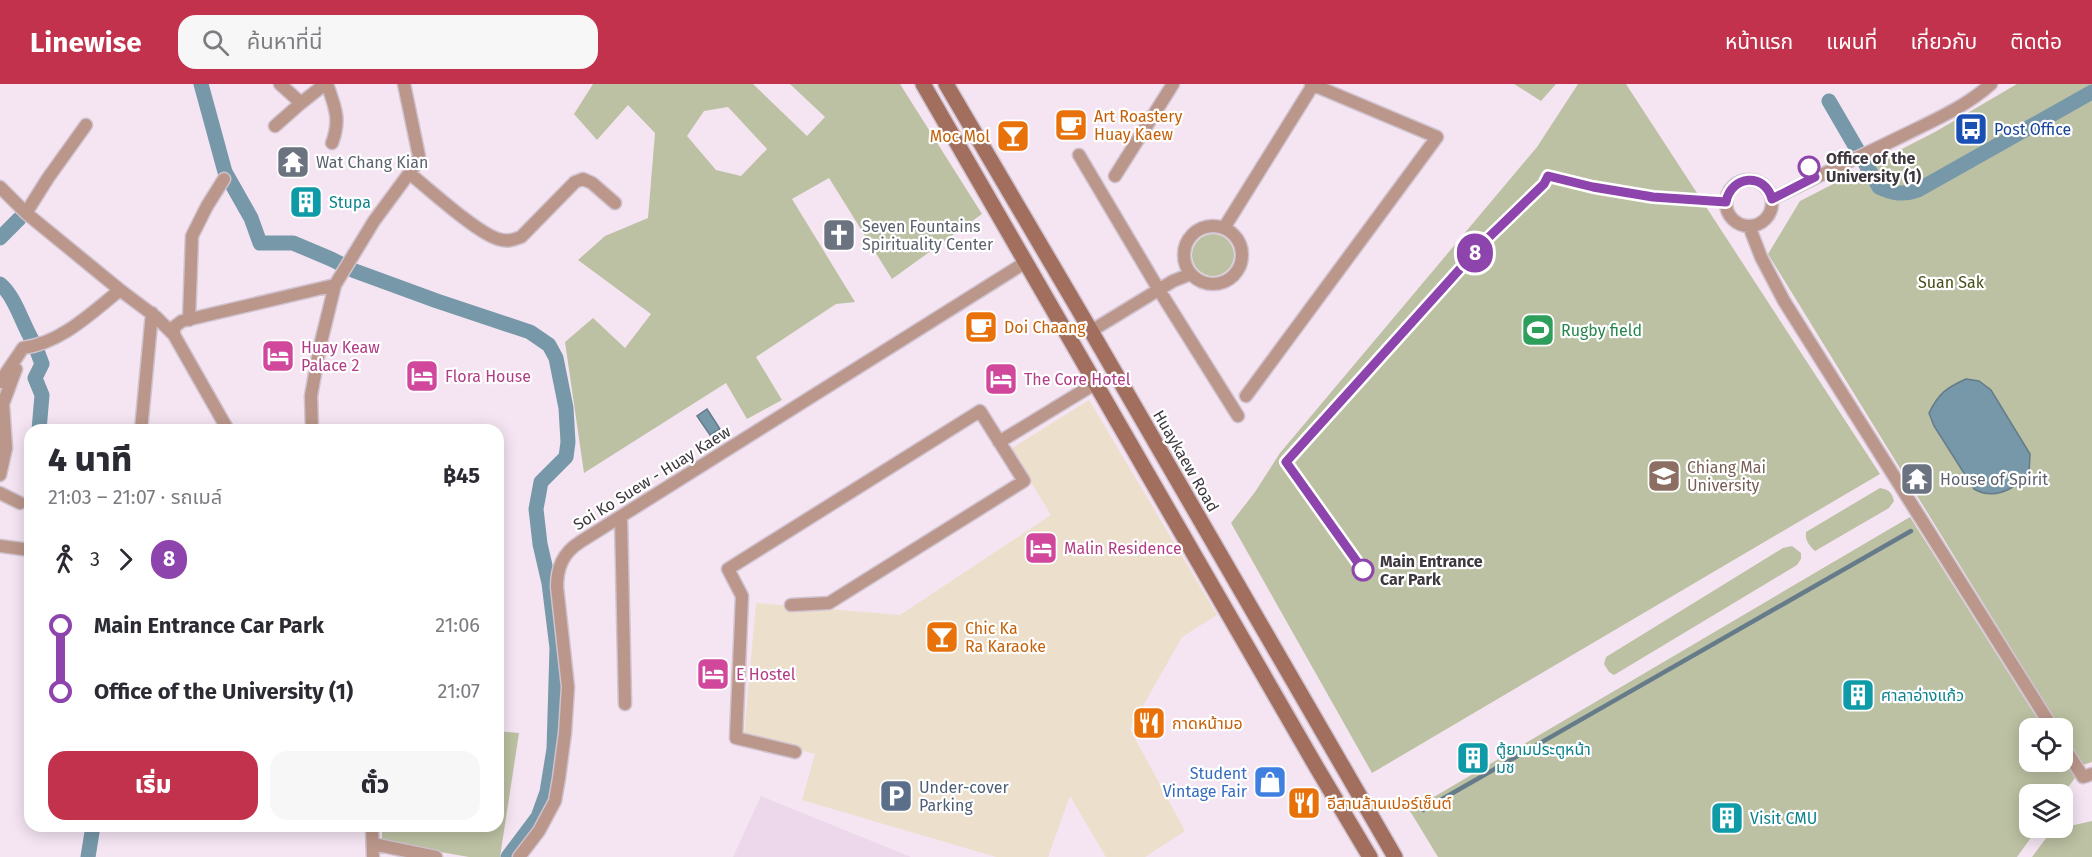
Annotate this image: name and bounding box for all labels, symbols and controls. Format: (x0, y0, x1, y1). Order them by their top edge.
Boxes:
search box (178, 15, 598, 69)
text: Linewise (30, 26, 142, 59)
icon: search (199, 26, 232, 59)
text: ค้นหาที่นี่ (247, 28, 322, 55)
text: หน้าแรก (1725, 29, 1793, 55)
text: แผนที่ (1826, 29, 1877, 55)
text: เกี่ยวกับ (1910, 29, 1977, 55)
text: ติดต่อ (2010, 29, 2062, 55)
cafe icon: Art Roastery Huay Kaew (1053, 107, 1089, 143)
place label: Art Roastery Huay Kaew (1094, 107, 1182, 144)
bus stop icon: Post Office (1953, 111, 1989, 147)
bar icon: Moc Mol (995, 118, 1031, 154)
place label: Post Office (1994, 120, 2071, 139)
place label: Moc Mol (930, 127, 990, 146)
temple icon: Wat Chang Kian (275, 144, 311, 180)
place label: Office of the University (1) (1826, 149, 1921, 186)
place label: Wat Chang Kian (316, 153, 428, 172)
marker: Office of the University (1) (1798, 156, 1820, 178)
building icon: Stupa (288, 184, 324, 220)
place label: Stupa (329, 193, 371, 212)
church icon: Seven Fountains Spirituality Center (821, 217, 857, 253)
place label: Seven Fountains Spirituality Center (862, 217, 994, 254)
line badge: 8 (1456, 234, 1494, 272)
text: 8 (1469, 240, 1481, 266)
park label: Suan Sak (1918, 273, 1985, 292)
cafe icon: Doi Chaang (963, 309, 999, 345)
sports icon: Rugby field (1520, 312, 1556, 348)
place label: Doi Chaang (1004, 318, 1086, 337)
place label: Rugby field (1561, 321, 1642, 340)
hotel icon: Huay Keaw Palace 2 (260, 338, 296, 374)
place label: Huay Keaw Palace 2 (301, 338, 380, 375)
hotel icon: Flora House (404, 358, 440, 394)
hotel icon: The Core Hotel (983, 361, 1019, 397)
place label: Flora House (445, 367, 531, 386)
place label: The Core Hotel (1024, 370, 1131, 389)
street label: Huaykaew Road (1149, 407, 1223, 515)
street label: Soi Ko Suew - Huay Kaew (570, 422, 735, 534)
text: 4 นาที (48, 440, 132, 480)
school or university icon: Chiang Mai University (1646, 458, 1682, 494)
place label: Chiang Mai University (1687, 458, 1766, 495)
temple icon: House of Spirit (1899, 461, 1935, 497)
text: ฿45 (443, 462, 480, 489)
place label: House of Spirit (1940, 470, 2048, 489)
text: 21:03 – 21:07 · รถเมล์ (48, 485, 222, 509)
hotel icon: Malin Residence (1023, 530, 1059, 566)
place label: Malin Residence (1064, 539, 1182, 558)
icon: walk (48, 543, 81, 576)
icon: forward (109, 543, 142, 576)
text: 8 (163, 546, 175, 572)
text: 3 (90, 547, 100, 571)
place label: Main Entrance Car Park (1380, 552, 1483, 589)
marker: Main Entrance Car Park (1352, 559, 1374, 581)
text: Main Entrance Car Park (94, 612, 324, 639)
text: 21:06 (435, 613, 480, 637)
bar icon: Chic Ka Ra Karaoke (924, 619, 960, 655)
place label: Chic Ka Ra Karaoke (965, 619, 1046, 656)
hotel icon: E Hostel (695, 656, 731, 692)
place label: E Hostel (736, 665, 796, 684)
building icon: ศาลาอ่างแก้ว (1840, 677, 1876, 713)
text: Office of the University (1) (94, 678, 353, 705)
text: 21:07 (438, 679, 480, 703)
place label: ศาลาอ่างแก้ว (1881, 686, 1964, 705)
restaurant icon: กาดหน้ามอ (1131, 705, 1167, 741)
place label: กาดหน้ามอ (1172, 714, 1243, 733)
map controls (2019, 718, 2073, 838)
button: locate (2019, 718, 2073, 772)
building icon: ตู้ยามประตูหน้า มช (1455, 740, 1491, 776)
place label: ตู้ยามประตูหน้า มช (1496, 740, 1591, 777)
button: เริ่ม (48, 751, 258, 820)
button: ตั๋ว (270, 751, 480, 820)
place label: Student Vintage Fair (1163, 764, 1248, 801)
shop icon: Student Vintage Fair (1252, 764, 1288, 800)
parking icon: Under-cover Parking (878, 778, 914, 814)
place label: Under-cover Parking (919, 778, 1009, 815)
button: layers (2019, 784, 2073, 838)
restaurant icon: อีสานล้านเปอร์เซ็นต์ (1286, 785, 1322, 821)
place label: อีสานล้านเปอร์เซ็นต์ (1327, 794, 1452, 813)
building icon: Visit CMU (1709, 800, 1745, 836)
place label: Visit CMU (1750, 809, 1817, 828)

